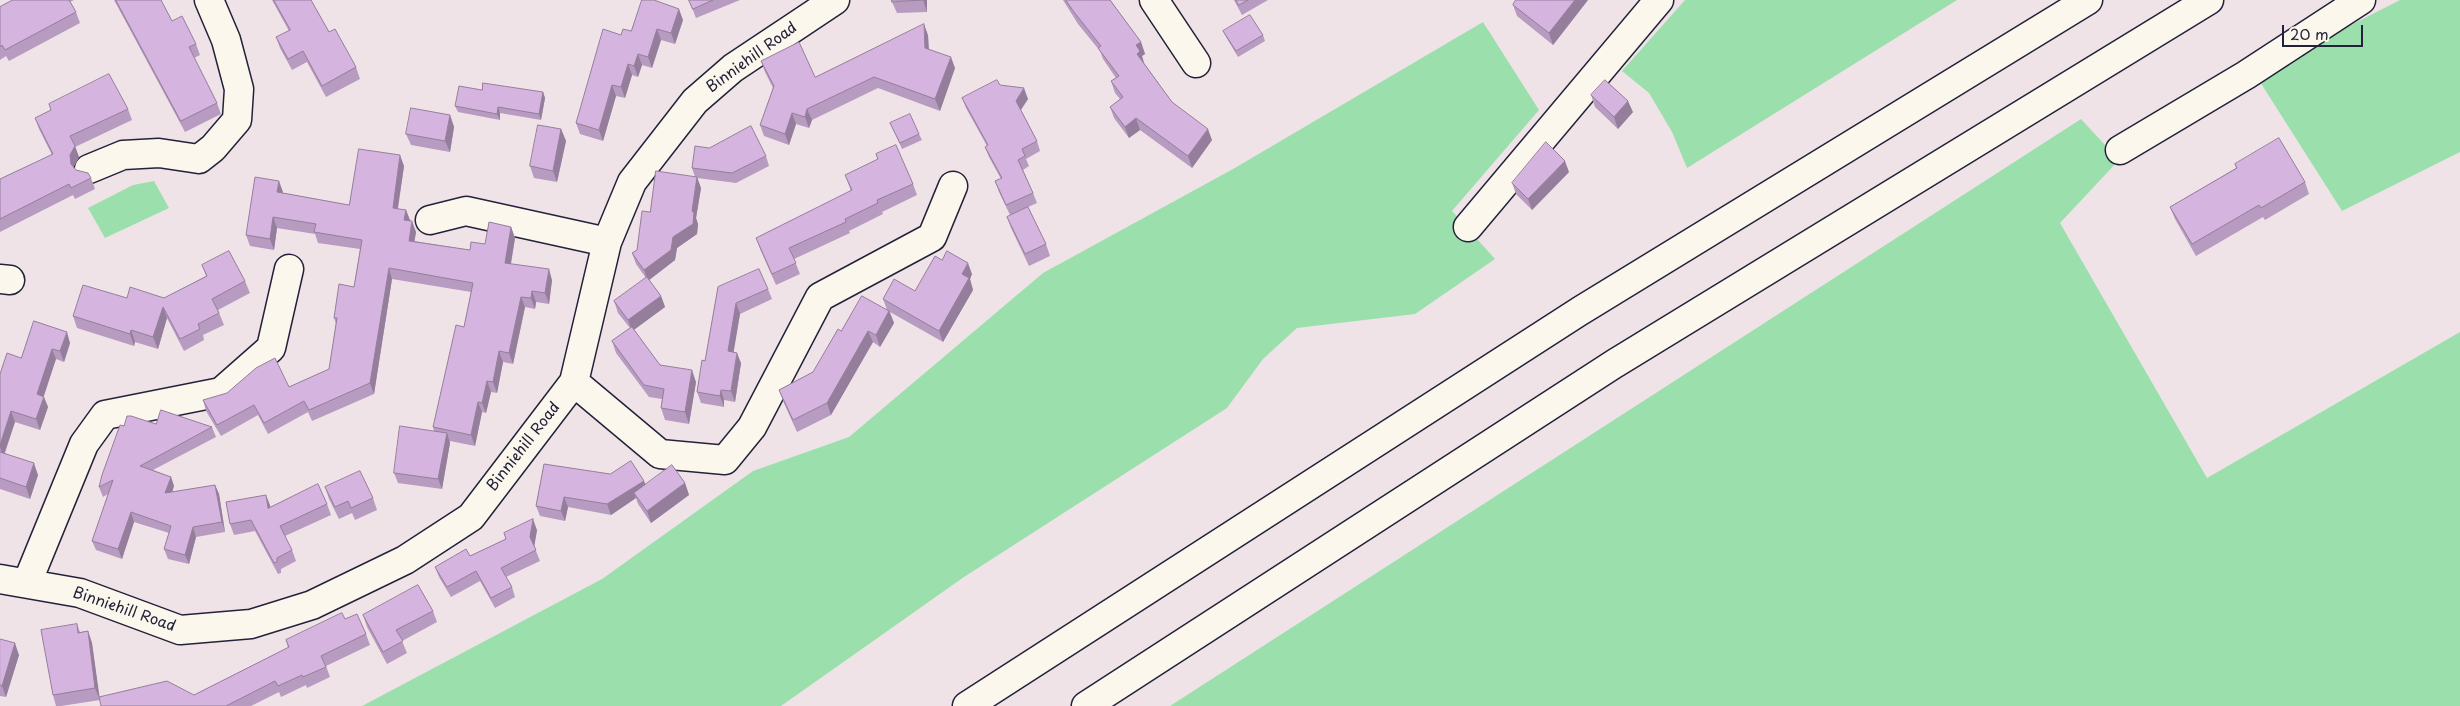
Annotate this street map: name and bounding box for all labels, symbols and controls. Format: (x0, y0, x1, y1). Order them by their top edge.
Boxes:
scale bar (2285, 15, 2366, 47)
street label: Binniehill Road (703, 19, 801, 97)
text: 20 m (2290, 22, 2329, 45)
street label: Binniehill Road (484, 399, 564, 495)
street label: Binniehill Road (70, 584, 178, 636)

